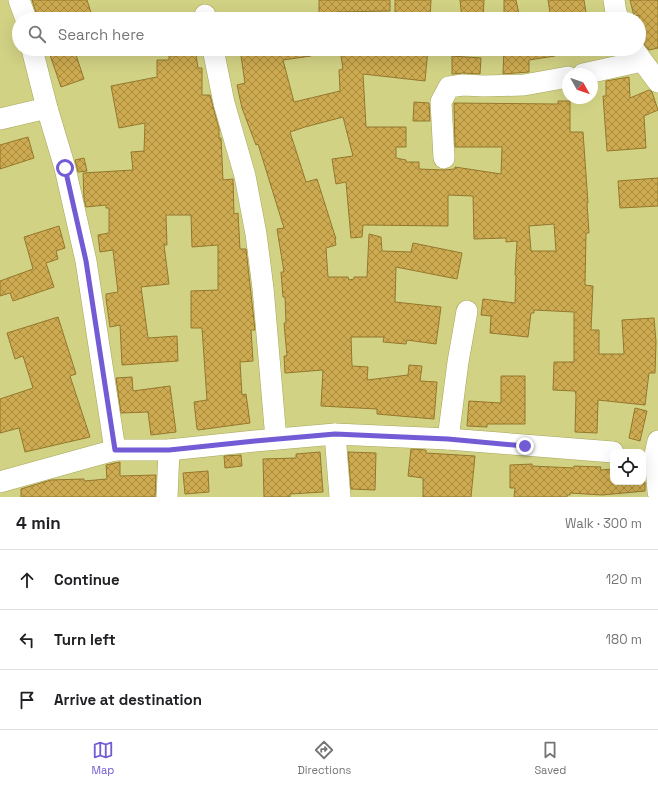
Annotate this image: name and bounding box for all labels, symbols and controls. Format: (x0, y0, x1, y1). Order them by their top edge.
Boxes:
search box (12, 12, 646, 56)
icon: search (26, 23, 48, 45)
text: Search here (58, 25, 144, 44)
north arrow (562, 68, 598, 104)
route start (56, 159, 74, 177)
route end (516, 437, 534, 455)
map controls (610, 449, 646, 485)
button: locate (610, 449, 646, 485)
text: 4 min (16, 512, 61, 534)
text: Walk · 300 m (565, 515, 642, 532)
icon: ahead (16, 569, 38, 591)
text: Continue (54, 570, 120, 589)
text: 120 m (606, 571, 642, 588)
icon: left (16, 629, 38, 651)
text: Turn left (54, 630, 116, 649)
text: 180 m (606, 631, 642, 648)
icon: arrive (16, 689, 38, 711)
text: Arrive at destination (54, 690, 202, 709)
tab: Map (92, 739, 114, 777)
tab: Directions (297, 739, 351, 777)
tab: Saved (534, 739, 566, 777)

